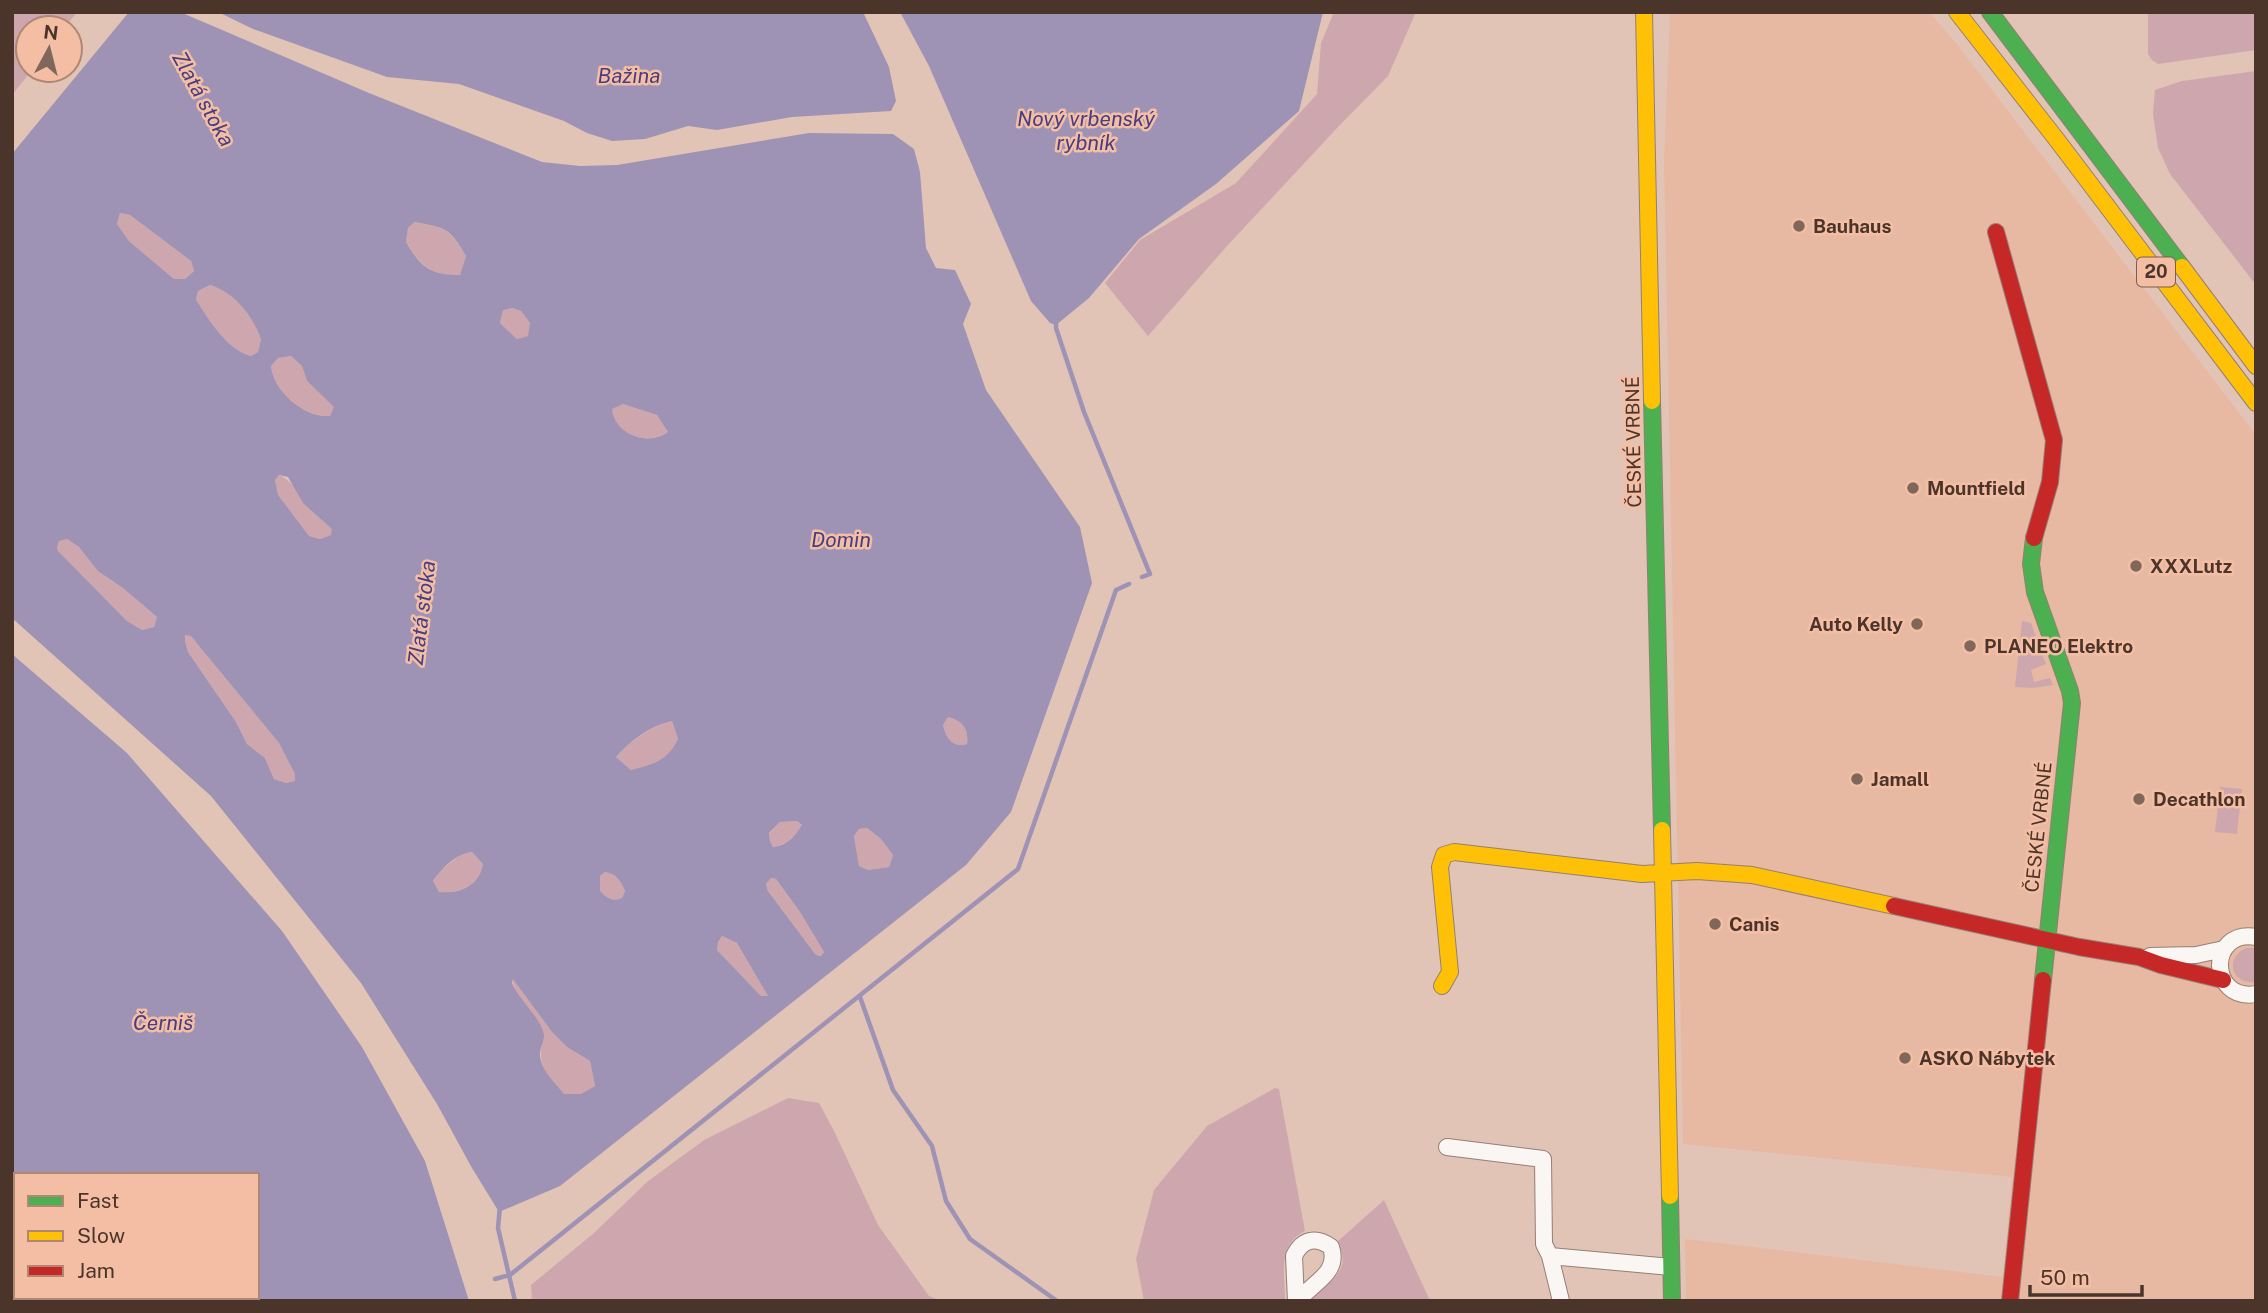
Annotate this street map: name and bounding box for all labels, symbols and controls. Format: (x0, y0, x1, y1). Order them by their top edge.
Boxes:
north arrow (14, 14, 84, 84)
text: N (42, 20, 60, 44)
water label: Zlatá stoka (167, 47, 240, 151)
water label: Bažina (598, 63, 660, 88)
water label: Nový vrbenský rybník (1017, 106, 1155, 155)
place label: Bauhaus (1813, 215, 1891, 237)
marker: Bauhaus (1791, 218, 1807, 234)
road number: 20 (2137, 258, 2175, 286)
street label: ČESKÉ VRBNÉ (1621, 376, 1645, 508)
place label: Mountfield (1927, 477, 2025, 499)
marker: Mountfield (1905, 480, 1921, 496)
water label: Domin (811, 527, 871, 552)
place label: XXXLutz (2150, 555, 2232, 577)
marker: XXXLutz (2128, 558, 2144, 574)
water label: Zlatá stoka (403, 559, 440, 667)
place label: Auto Kelly (1809, 613, 1903, 635)
marker: Auto Kelly (1909, 616, 1925, 632)
place label: PLANEO Elektro (1984, 635, 2133, 657)
marker: PLANEO Elektro (1962, 638, 1978, 654)
street label: ČESKÉ VRBNÉ (2020, 761, 2056, 893)
place label: Jamall (1871, 768, 1929, 790)
marker: Jamall (1849, 771, 1865, 787)
place label: Decathlon (2153, 788, 2245, 810)
marker: Decathlon (2131, 791, 2147, 807)
place label: Canis (1729, 913, 1780, 935)
marker: Canis (1707, 916, 1723, 932)
water label: Černiš (133, 1010, 193, 1035)
place label: ASKO Nábytek (1919, 1047, 2056, 1069)
marker: ASKO Nábytek (1897, 1050, 1913, 1066)
legend (14, 1173, 259, 1299)
text: Fast (77, 1188, 119, 1213)
text: Slow (77, 1223, 125, 1248)
scale bar (2030, 1254, 2142, 1298)
text: Jam (77, 1258, 115, 1283)
text: 50 m (2040, 1265, 2090, 1290)

